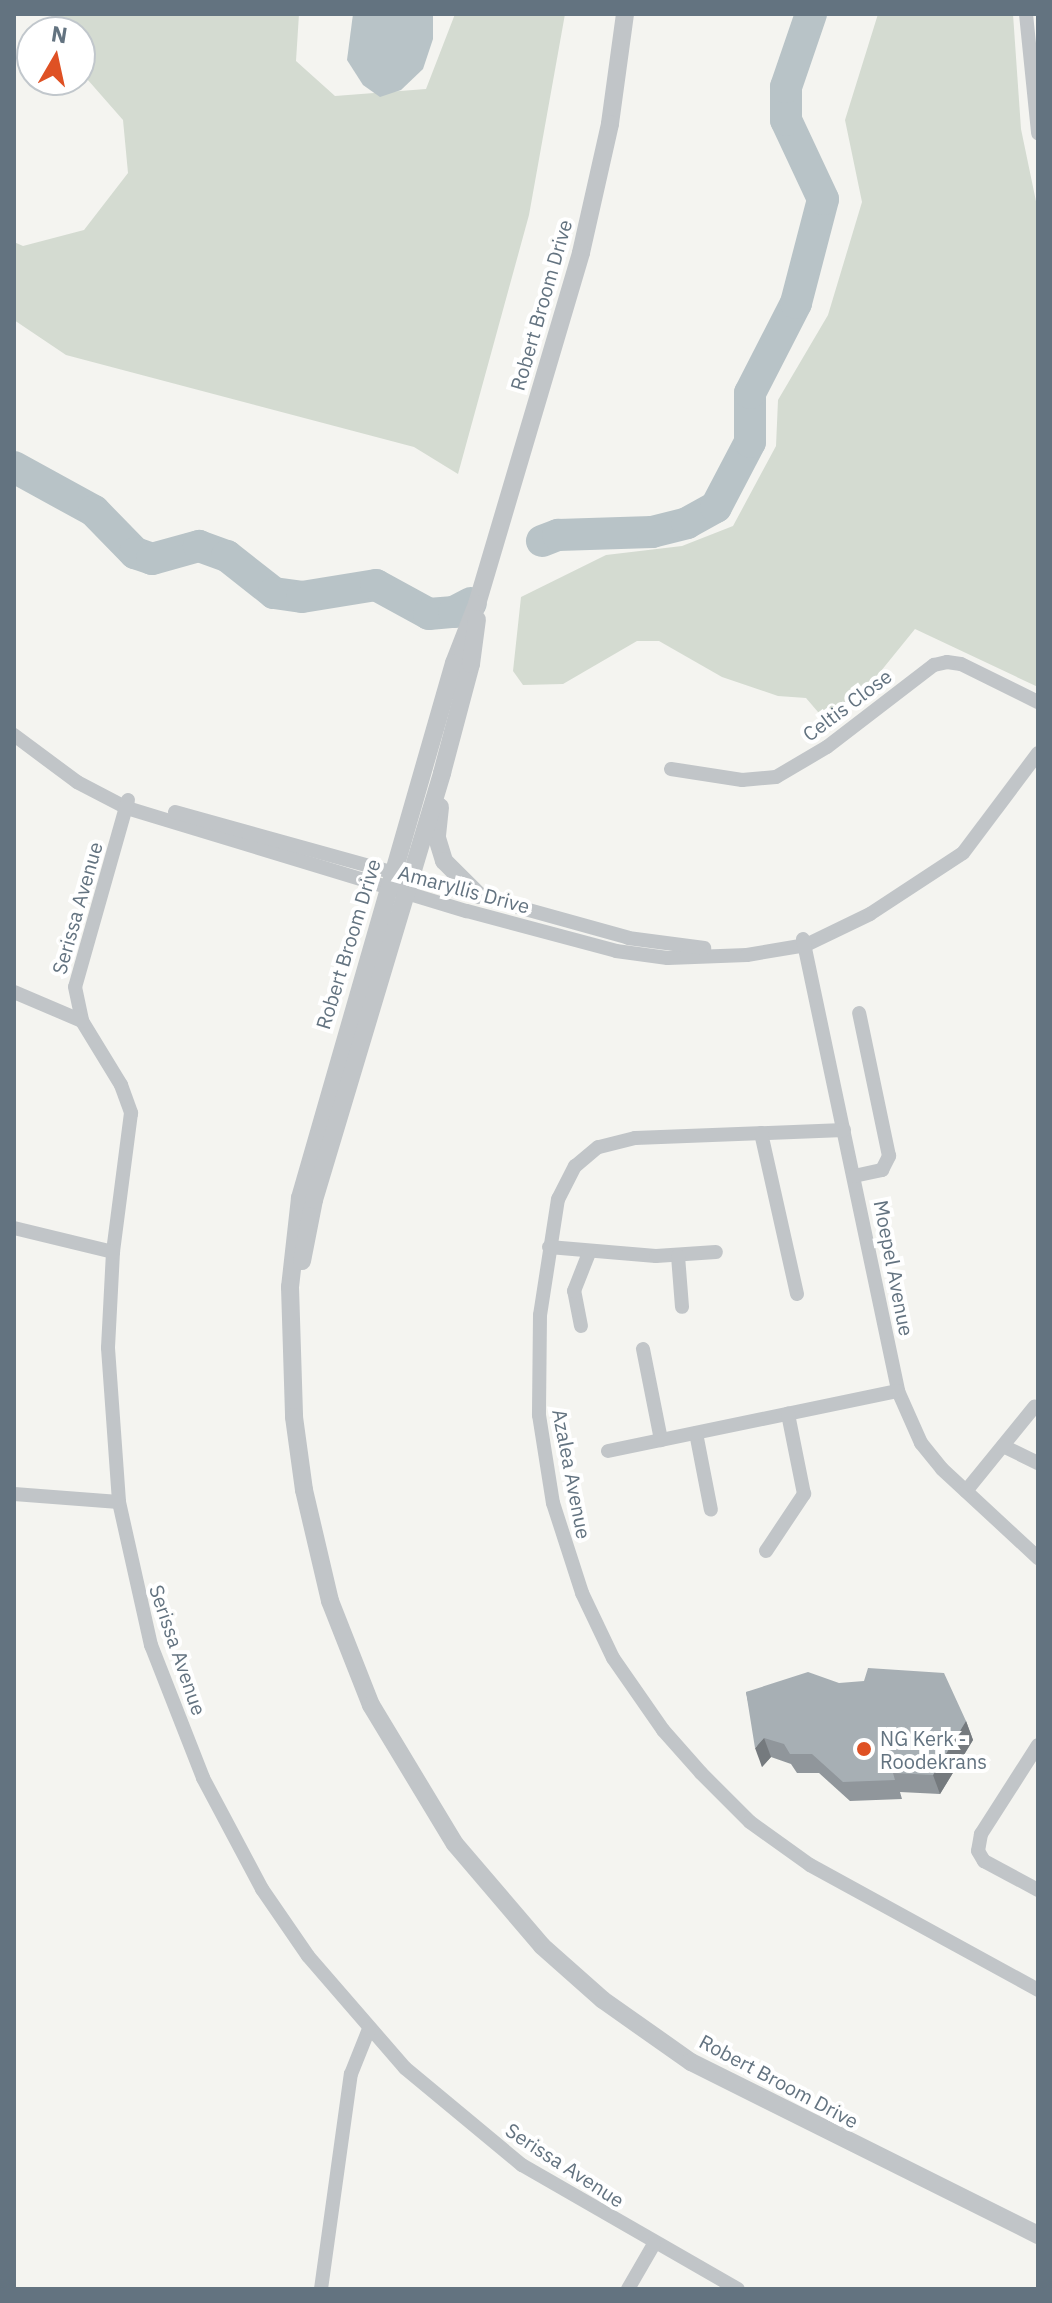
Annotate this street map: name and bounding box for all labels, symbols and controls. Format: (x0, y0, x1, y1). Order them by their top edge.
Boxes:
north arrow (16, 16, 96, 96)
text: N (49, 18, 70, 49)
street label: Robert Broom Drive (505, 217, 577, 393)
street label: Celtis Close (798, 664, 896, 746)
street label: Serissa Avenue (47, 839, 107, 977)
street label: Robert Broom Drive (311, 856, 385, 1032)
street label: Amaryllis Drive (396, 860, 532, 918)
street label: Moepel Avenue (869, 1198, 919, 1338)
street label: Azalea Avenue (548, 1407, 596, 1541)
street label: Serissa Avenue (144, 1582, 212, 1718)
place label: NG Kerk - Roodekrans (880, 1726, 987, 1773)
marker: NG Kerk - Roodekrans (855, 1740, 873, 1758)
street label: Robert Broom Drive (695, 2029, 863, 2133)
street label: Serissa Avenue (501, 2118, 629, 2212)

